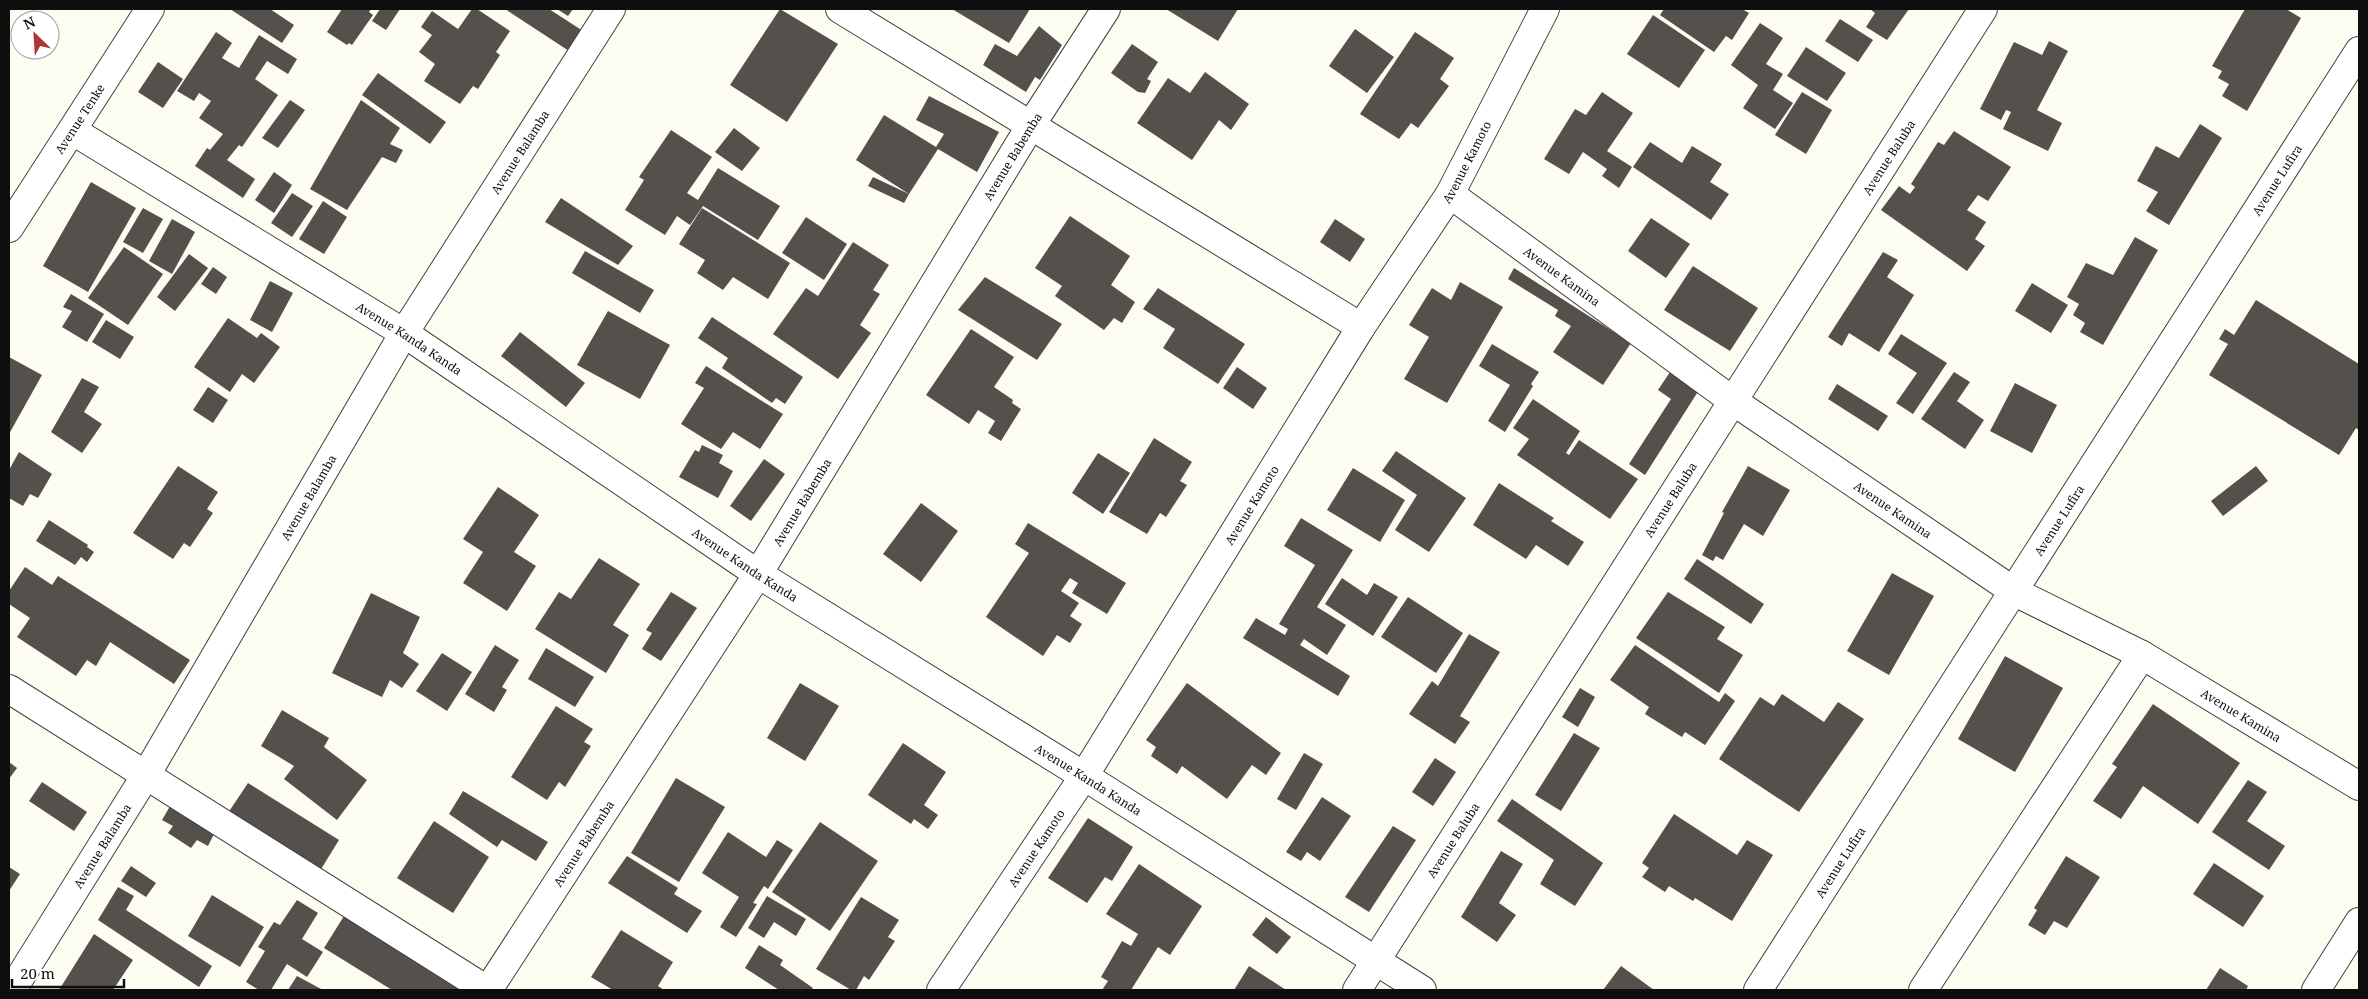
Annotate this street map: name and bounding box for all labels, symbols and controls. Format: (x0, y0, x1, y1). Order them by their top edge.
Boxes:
north arrow (10, 10, 60, 60)
text: N (20, 12, 38, 34)
street label: Avenue Tenke (51, 80, 108, 157)
street label: Avenue Balamba (487, 106, 553, 197)
street label: Avenue Babemba (979, 109, 1046, 203)
street label: Avenue Baluba (1858, 116, 1919, 198)
street label: Avenue Kamoto (1438, 118, 1495, 206)
street label: Avenue Lufira (2248, 141, 2306, 219)
street label: Avenue Kamina (1520, 242, 1604, 310)
street label: Avenue Kanda Kanda (353, 297, 466, 379)
street label: Avenue Balamba (276, 451, 340, 543)
street label: Avenue Babemba (768, 455, 835, 549)
street label: Avenue Baluba (1640, 458, 1701, 540)
street label: Avenue Kamoto (1220, 462, 1282, 548)
street label: Avenue Kamina (1851, 477, 1936, 542)
street label: Avenue Lufira (2030, 481, 2088, 559)
street label: Avenue Kanda Kanda (689, 523, 801, 605)
street label: Avenue Kamina (2198, 684, 2285, 746)
street label: Avenue Kanda Kanda (1032, 739, 1145, 819)
street label: Avenue Babemba (549, 796, 618, 890)
street label: Avenue Baluba (1422, 799, 1483, 881)
street label: Avenue Balamba (69, 800, 135, 891)
street label: Avenue Kamoto (1004, 805, 1068, 890)
street label: Avenue Lufira (1811, 823, 1869, 901)
scale bar (12, 956, 125, 988)
text: 20 m (20, 963, 55, 983)

